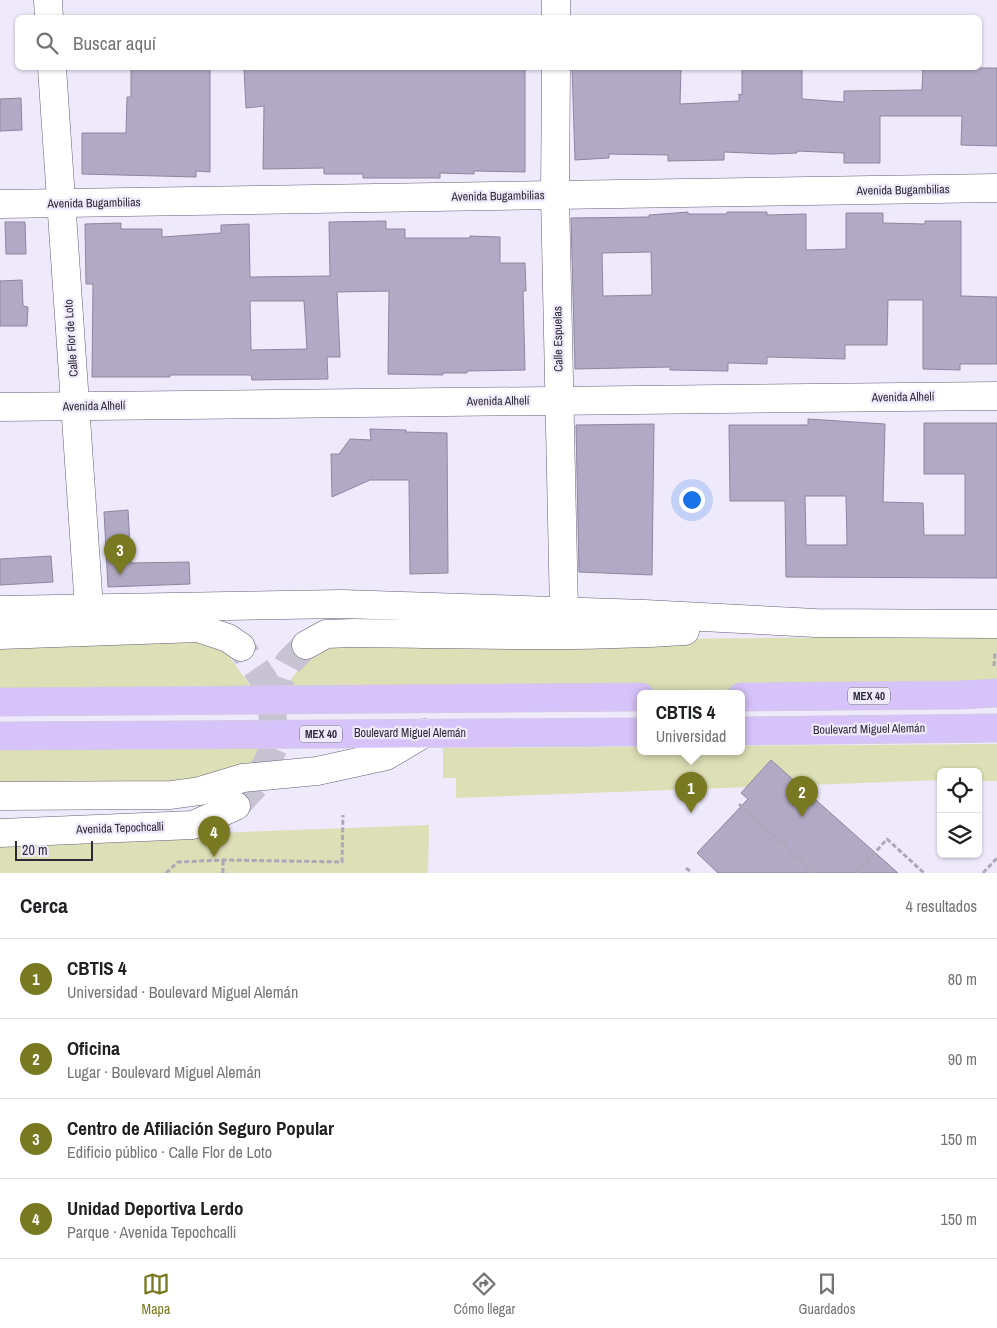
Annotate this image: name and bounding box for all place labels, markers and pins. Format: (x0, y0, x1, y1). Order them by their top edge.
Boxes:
pin: 3 (104, 534, 136, 575)
pin: 1 (675, 772, 707, 813)
pin: 2 (786, 776, 818, 817)
pin: 4 (198, 816, 230, 857)

